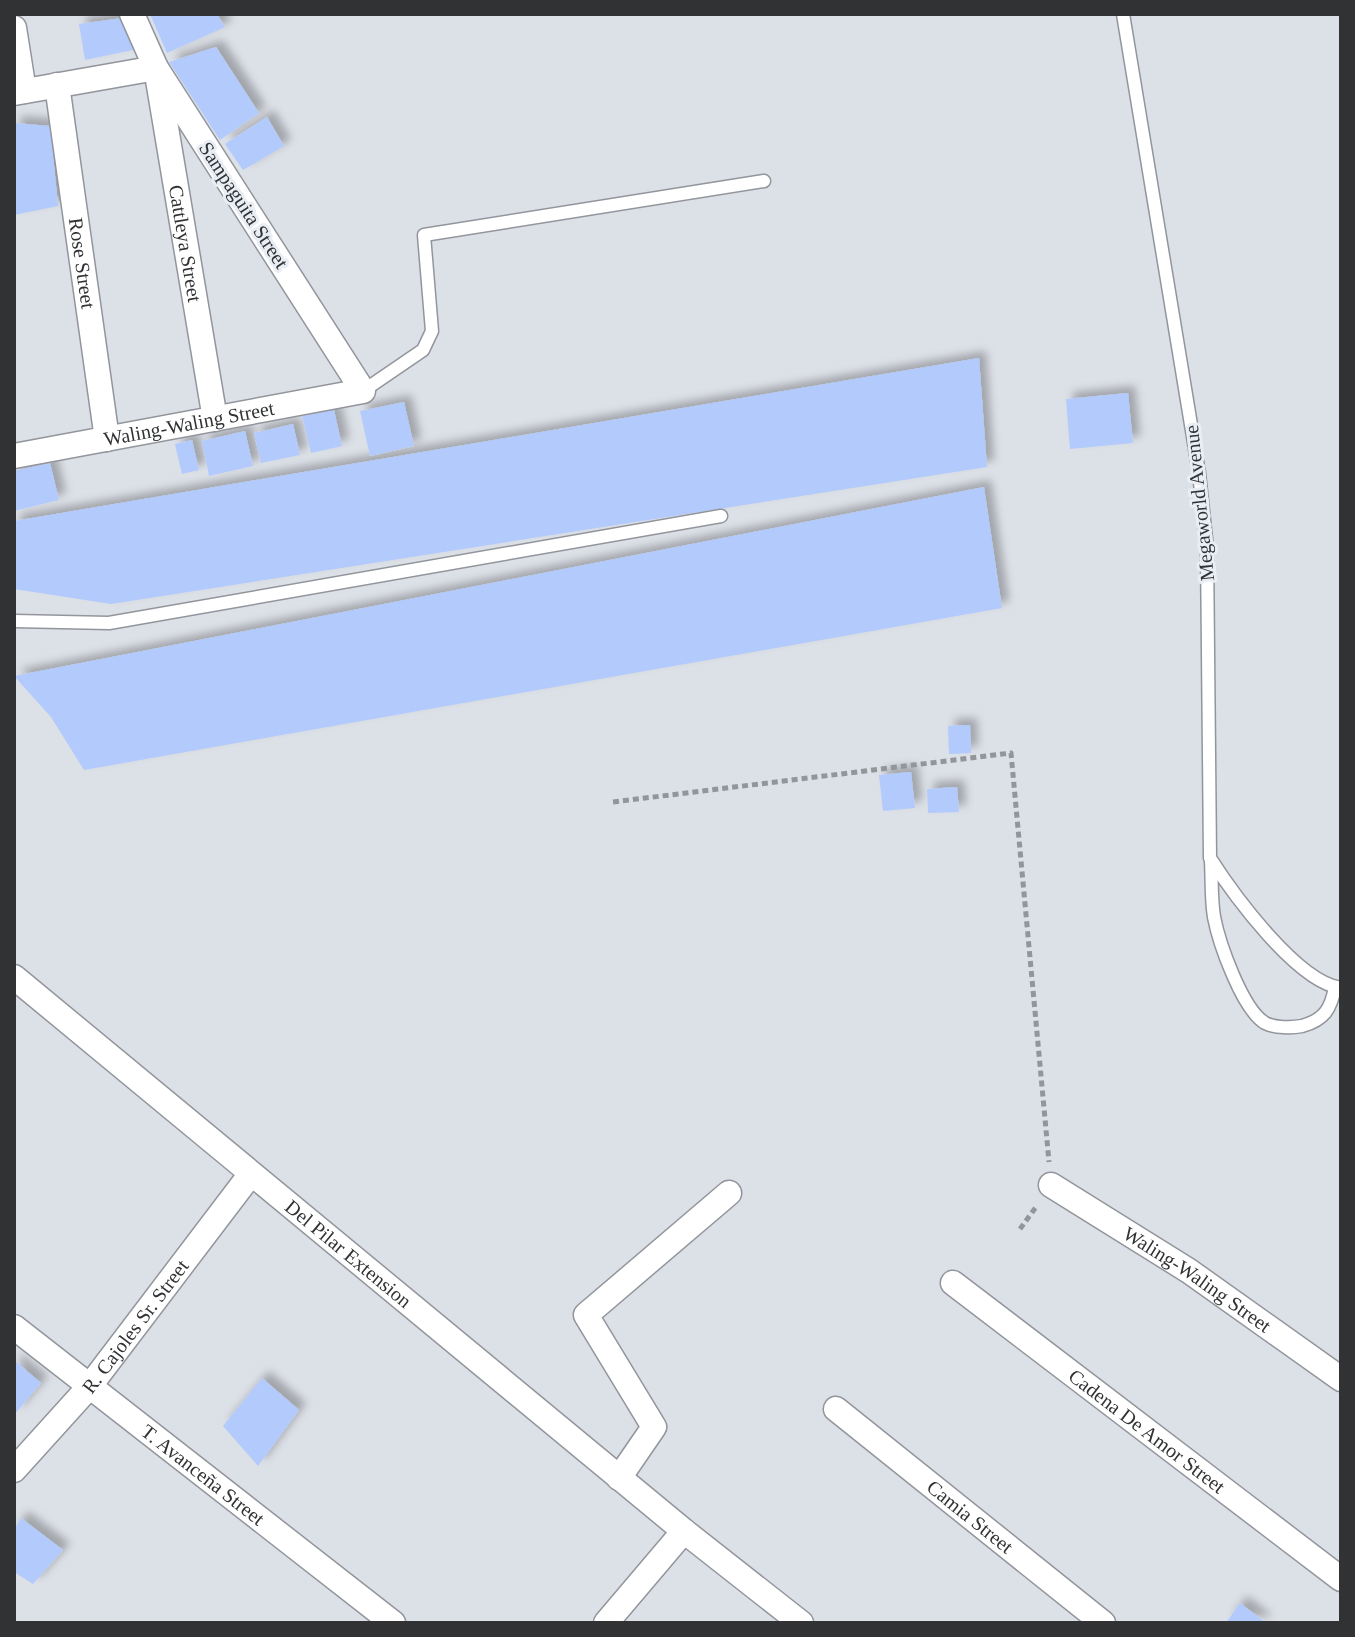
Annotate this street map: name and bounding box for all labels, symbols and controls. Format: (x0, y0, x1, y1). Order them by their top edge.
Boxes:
street label: Sampaguita Street (194, 138, 293, 273)
street label: Cattleya Street (165, 183, 206, 304)
street label: Rose Street (65, 216, 100, 311)
street label: Waling-Waling Street (102, 397, 276, 450)
street label: Megaworld Avenue (1180, 424, 1219, 582)
street label: Del Pilar Extension (281, 1195, 416, 1312)
street label: Waling-Waling Street (1119, 1222, 1276, 1337)
street label: R. Cajoles Sr. Street (77, 1255, 193, 1397)
street label: Cadena De Amor Street (1065, 1364, 1230, 1498)
street label: T. Avanceña Street (137, 1420, 269, 1530)
street label: Camia Street (923, 1475, 1018, 1558)

